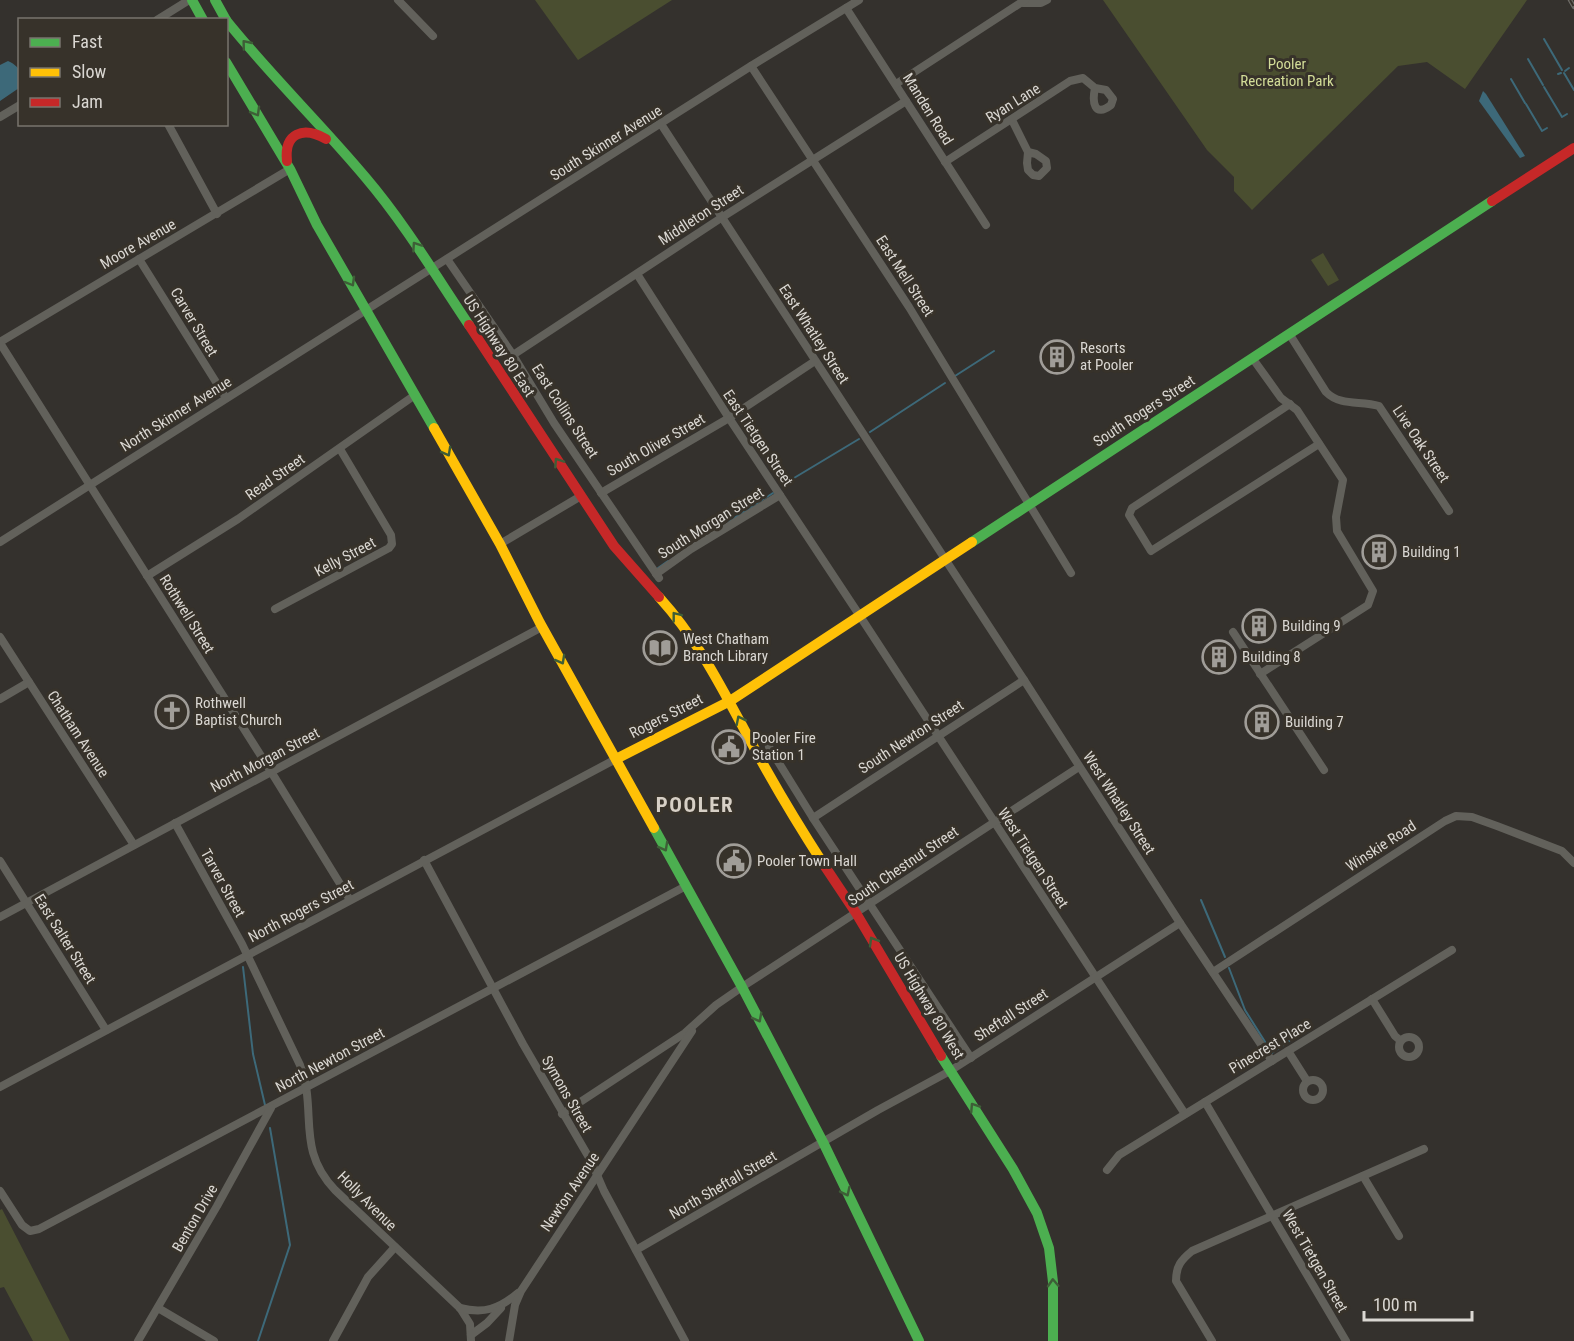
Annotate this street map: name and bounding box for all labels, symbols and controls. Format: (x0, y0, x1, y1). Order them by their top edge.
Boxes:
legend (18, 18, 228, 126)
text: Fast (72, 31, 103, 52)
one-way arrow (242, 40, 253, 51)
park label: Pooler Recreation Park (1240, 55, 1334, 90)
text: Slow (72, 61, 107, 82)
street label: Manden Road (899, 70, 957, 148)
street label: Ryan Lane (983, 79, 1043, 127)
text: Jam (72, 91, 103, 112)
street label: South Skinner Avenue (547, 101, 665, 185)
one-way arrow (249, 106, 260, 116)
street label: Middleton Street (655, 181, 747, 249)
street label: Moore Avenue (97, 215, 179, 273)
street label: East Mell Street (872, 232, 938, 320)
one-way arrow (412, 242, 423, 253)
one-way arrow (344, 276, 356, 286)
street label: East Whatley Street (775, 281, 853, 387)
street label: Carver Street (166, 284, 222, 360)
street label: US Highway 80 East (459, 292, 539, 400)
building icon: Resorts at Pooler (1039, 339, 1075, 375)
place label: Resorts at Pooler (1080, 339, 1134, 374)
street label: East Collins Street (528, 361, 602, 461)
street label: South Rogers Street (1090, 371, 1198, 451)
street label: North Skinner Avenue (117, 373, 235, 455)
street label: East Tietgen Street (719, 387, 797, 489)
street label: Live Oak Street (1389, 402, 1453, 486)
street label: South Oliver Street (604, 410, 708, 480)
one-way arrow (440, 446, 451, 456)
street label: Read Street (242, 450, 308, 504)
one-way arrow (554, 458, 565, 469)
street label: South Morgan Street (655, 483, 767, 563)
street label: Kelly Street (311, 533, 379, 581)
building icon: Building 1 (1361, 534, 1397, 570)
place label: Building 1 (1402, 543, 1461, 561)
street label: Rothwell Street (156, 571, 218, 657)
building icon: Building 9 (1241, 608, 1277, 644)
one-way arrow (672, 612, 683, 623)
place label: Building 9 (1282, 617, 1341, 635)
library icon: West Chatham Branch Library (642, 630, 678, 666)
place label: West Chatham Branch Library (683, 630, 769, 665)
building icon: Building 8 (1201, 639, 1237, 675)
place label: Building 8 (1242, 648, 1301, 666)
one-way arrow (554, 654, 565, 664)
street label: Chatham Avenue (43, 687, 113, 781)
street label: Rogers Street (626, 690, 706, 742)
church icon: Rothwell Baptist Church (154, 694, 190, 730)
place label: Rothwell Baptist Church (195, 694, 282, 729)
street label: South Newton Street (855, 696, 967, 778)
building icon: Building 7 (1244, 704, 1280, 740)
place label: Building 7 (1285, 713, 1344, 731)
one-way arrow (736, 715, 747, 726)
street label: North Morgan Street (208, 724, 322, 796)
public building icon: Pooler Fire Station 1 (711, 729, 747, 765)
place label: Pooler Fire Station 1 (752, 729, 816, 764)
street label: West Whatley Street (1079, 748, 1159, 858)
district label: POOLER (656, 793, 734, 817)
street label: West Tietgen Street (994, 805, 1072, 911)
street label: Winskie Road (1343, 817, 1419, 875)
street label: South Chestnut Street (844, 822, 962, 910)
one-way arrow (657, 841, 669, 851)
public building icon: Pooler Town Hall (716, 843, 752, 879)
street label: Tarver Street (197, 846, 249, 920)
place label: Pooler Town Hall (757, 852, 857, 870)
street label: North Rogers Street (245, 876, 357, 946)
street label: East Salter Street (30, 891, 100, 987)
one-way arrow (868, 937, 880, 947)
street label: US Highway 80 West (890, 949, 968, 1063)
street label: Sheftall Street (971, 985, 1051, 1045)
one-way arrow (751, 1012, 762, 1022)
street label: Pinecrest Place (1226, 1015, 1314, 1077)
street label: North Newton Street (273, 1024, 387, 1096)
street label: Symons Street (538, 1052, 596, 1136)
one-way arrow (970, 1103, 981, 1114)
street label: North Sheftall Street (666, 1147, 780, 1223)
street label: Newton Avenue (537, 1149, 603, 1235)
street label: Holly Avenue (334, 1168, 400, 1234)
street label: Benton Drive (168, 1181, 222, 1255)
one-way arrow (839, 1185, 851, 1196)
street label: West Tietgen Street (1278, 1206, 1352, 1316)
one-way arrow (1046, 1278, 1059, 1287)
scale bar (1364, 1284, 1472, 1322)
text: 100 m (1373, 1294, 1417, 1315)

